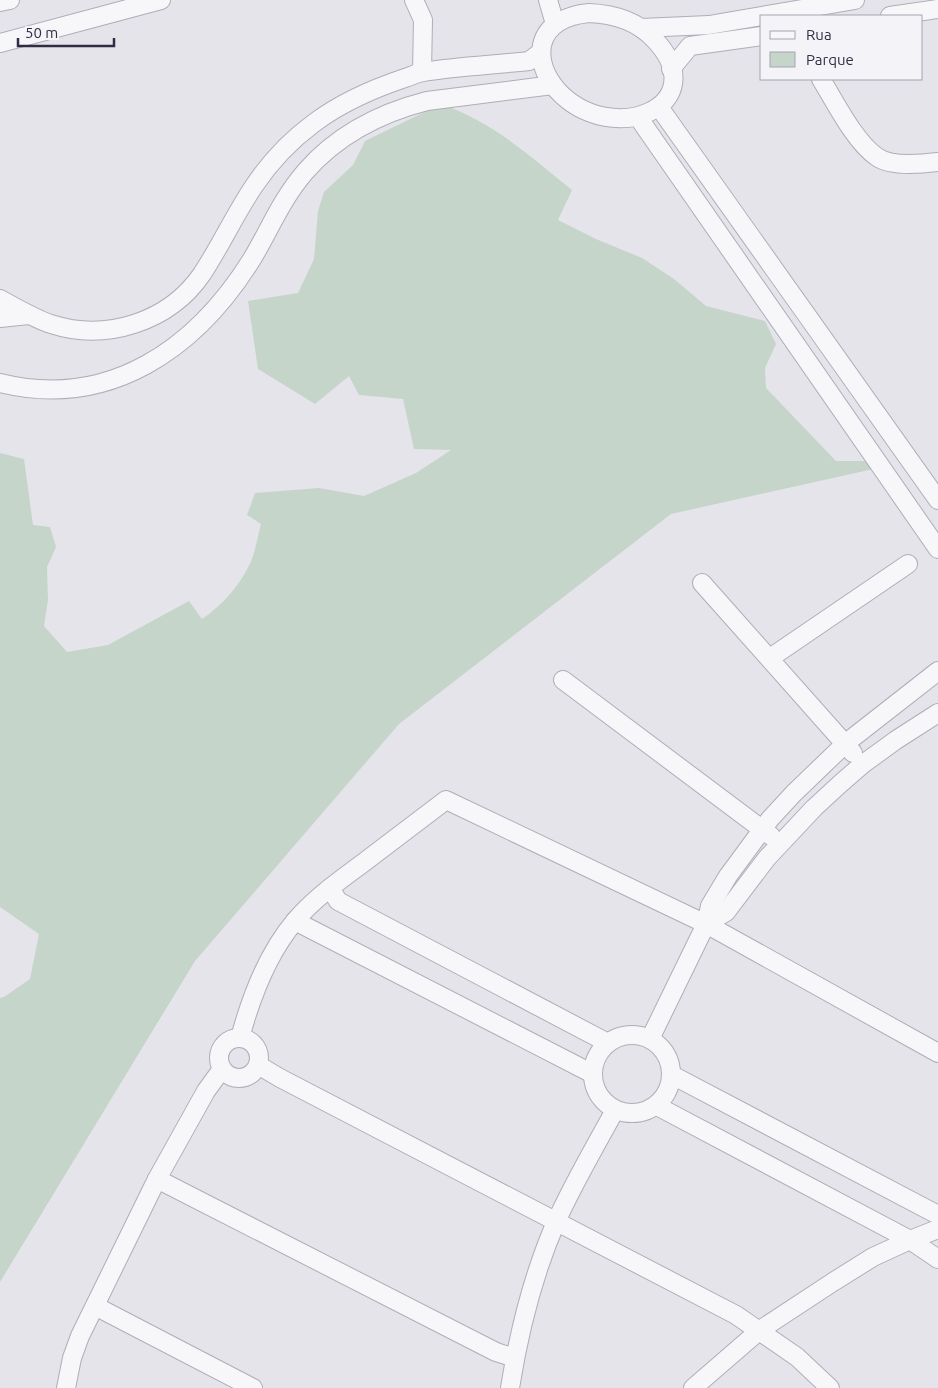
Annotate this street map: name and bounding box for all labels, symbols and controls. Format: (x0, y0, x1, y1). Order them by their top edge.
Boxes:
scale bar (18, 15, 114, 47)
legend (760, 15, 923, 80)
text: 50 m (25, 24, 58, 41)
text: Rua (806, 26, 832, 43)
text: Parque (806, 51, 854, 68)

